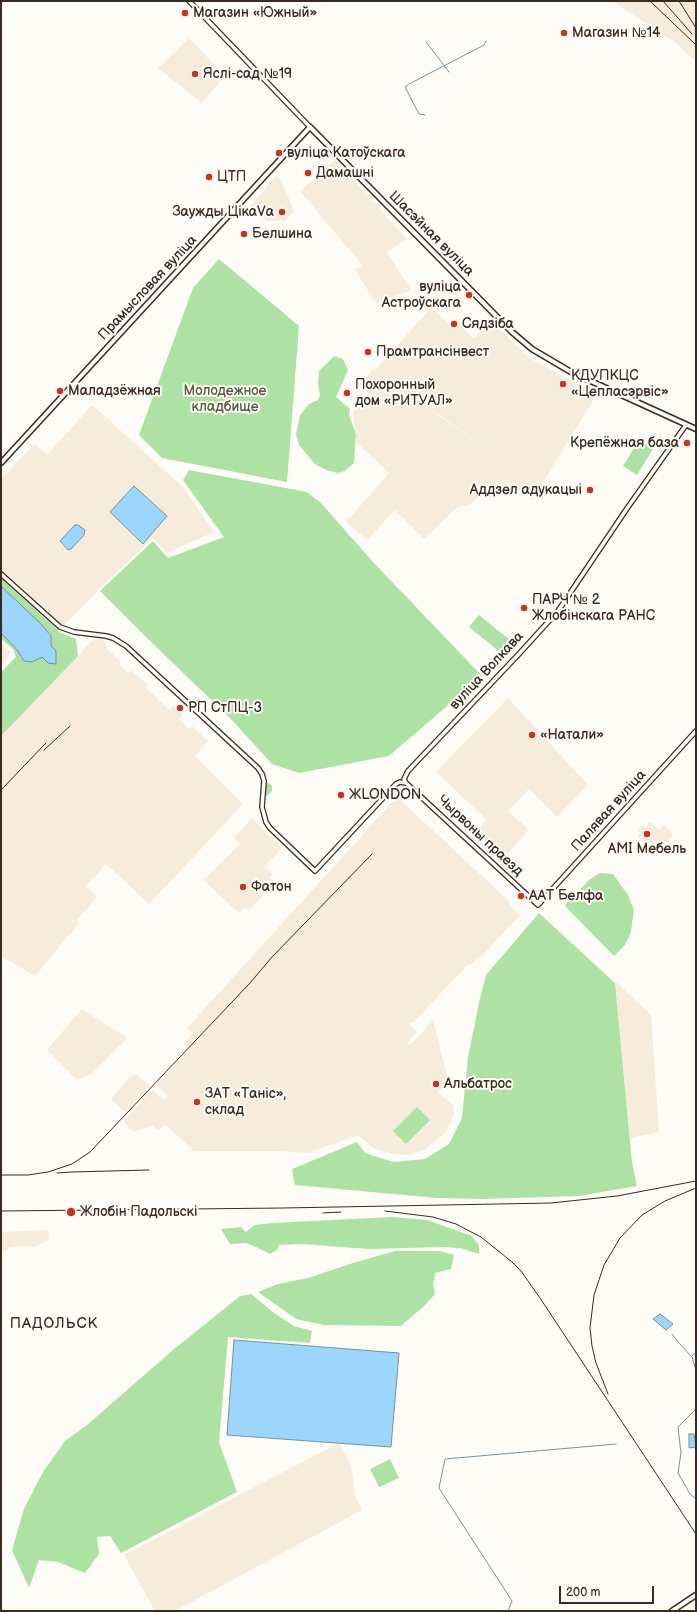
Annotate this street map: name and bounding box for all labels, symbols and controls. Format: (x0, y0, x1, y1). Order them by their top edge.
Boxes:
place label: Магазин «Южный» (193, 5, 317, 21)
marker: Магазин «Южный» (180, 8, 190, 18)
place label: Магазин №14 (572, 25, 661, 41)
marker: Магазин №14 (559, 28, 569, 38)
place label: Яслі-сад №19 (203, 66, 292, 82)
marker: Яслі-сад №19 (190, 69, 200, 79)
place label: вуліца Катоўскага (287, 145, 406, 161)
marker: вуліца Катоўскага (274, 148, 284, 158)
place label: Дамашні (316, 165, 374, 181)
marker: Дамашні (303, 168, 313, 178)
place label: ЦТП (217, 169, 246, 185)
marker: ЦТП (204, 172, 214, 182)
street label: Шасэйная вуліца (385, 188, 477, 280)
place label: Заужды ЦікаVа (172, 204, 274, 220)
marker: Заужды ЦікаVа (277, 207, 287, 217)
place label: Белшина (252, 226, 312, 242)
marker: Белшина (239, 229, 249, 239)
street label: Прамысловая вуліца (95, 232, 201, 344)
place label: вуліца Астроўскага (382, 279, 461, 312)
marker: вуліца Астроўскага (464, 290, 474, 300)
place label: Сядзіба (462, 316, 514, 332)
marker: Сядзіба (449, 319, 459, 329)
place label: Прамтрансінвест (376, 344, 489, 360)
marker: Прамтрансінвест (363, 347, 373, 357)
place label: КДУПКЦС «Цепласэрвіс» (571, 368, 669, 400)
place label: Похоронный дом «РИТУАЛ» (355, 377, 453, 410)
marker: КДУПКЦС «Цепласэрвіс» (558, 379, 568, 389)
place label: Маладзёжная (68, 383, 161, 399)
park label: Молодежное кладбище (184, 383, 266, 416)
marker: Маладзёжная (55, 386, 65, 396)
marker: Похоронный дом «РИТУАЛ» (342, 388, 352, 398)
place label: Крепёжная база (570, 435, 679, 451)
marker: Крепёжная база (682, 438, 692, 448)
place label: Аддзел адукацыі (470, 482, 582, 498)
marker: Аддзел адукацыі (585, 485, 595, 495)
place label: ПАРЧ № 2 Жлобінскага РАНС (532, 592, 655, 624)
marker: ПАРЧ № 2 Жлобінскага РАНС (519, 603, 529, 613)
street label: вуліца Волкава (447, 628, 527, 714)
place label: РП СтПЦ-3 (188, 700, 262, 716)
marker: РП СтПЦ-3 (175, 703, 185, 713)
place label: «Натали» (540, 727, 604, 743)
marker: «Натали» (527, 730, 537, 740)
street label: Палявая вуліца (568, 767, 650, 855)
place label: ЖLONDON (349, 787, 421, 803)
marker: ЖLONDON (336, 790, 346, 800)
street label: Чырвоны праезд (434, 792, 526, 880)
marker: AMI Мебель (642, 829, 652, 839)
place label: AMI Мебель (608, 841, 686, 857)
place label: Фатон (251, 879, 292, 895)
marker: Фатон (238, 882, 248, 892)
place label: ААТ Белфа (529, 888, 603, 904)
marker: ААТ Белфа (516, 891, 526, 901)
place label: Альбатрос (444, 1076, 512, 1092)
marker: Альбатрос (431, 1079, 441, 1089)
place label: ЗАТ «Таніс», склад (205, 1086, 286, 1118)
marker: ЗАТ «Таніс», склад (192, 1097, 202, 1107)
place label: Жлобін Падольскі (80, 1204, 197, 1220)
marker: Жлобін Падольскі (65, 1206, 77, 1218)
district label: ПАДОЛЬСК (10, 1315, 98, 1333)
scale bar (561, 1578, 656, 1604)
text: 200 m (566, 1585, 600, 1600)

